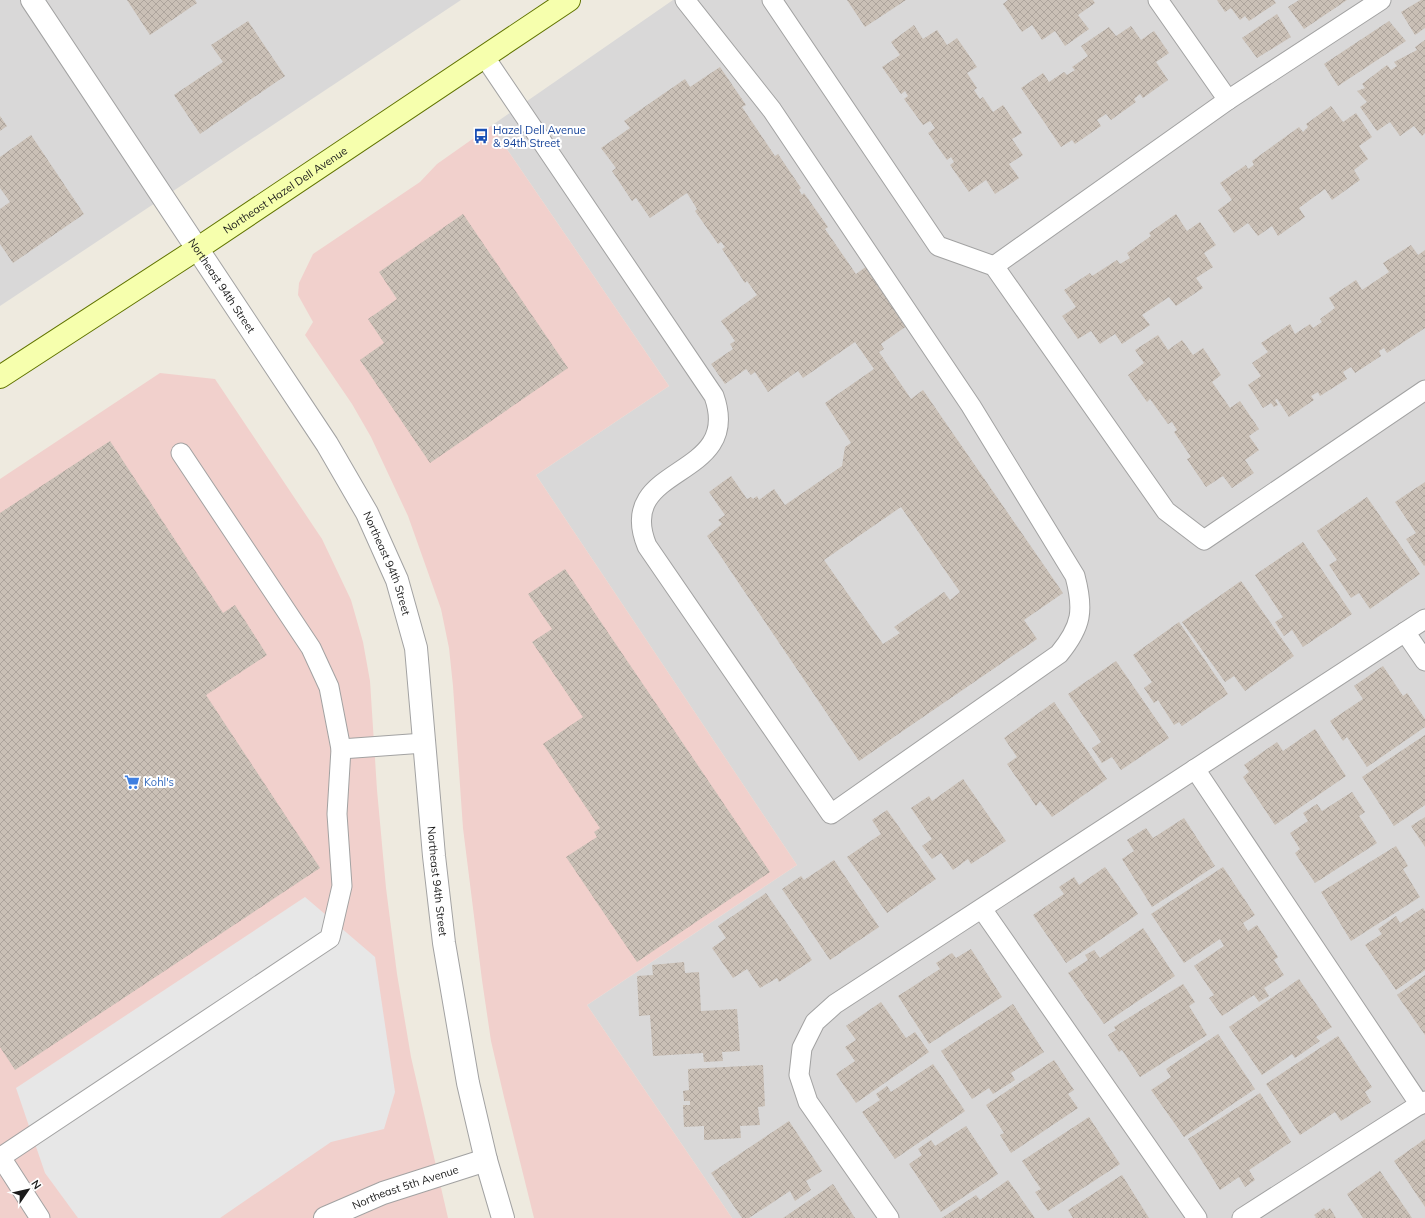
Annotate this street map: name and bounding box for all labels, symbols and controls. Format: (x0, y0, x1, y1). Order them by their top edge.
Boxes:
place label: Hazel Dell Avenue & 94th Street (493, 123, 586, 150)
bus stop icon: Hazel Dell Avenue & 94th Street (472, 127, 490, 145)
street label: Northeast Hazel Dell Avenue (220, 143, 350, 237)
street label: Northeast 94th Street (185, 236, 258, 336)
street label: Northeast 94th Street (360, 509, 414, 617)
supermarket icon: Kohl's (123, 773, 141, 791)
place label: Kohl's (144, 775, 174, 789)
street label: Northeast 94th Street (424, 826, 450, 937)
street label: Northeast 5th Avenue (350, 1162, 460, 1213)
north arrow (8, 1170, 48, 1210)
text: N (28, 1177, 44, 1192)

